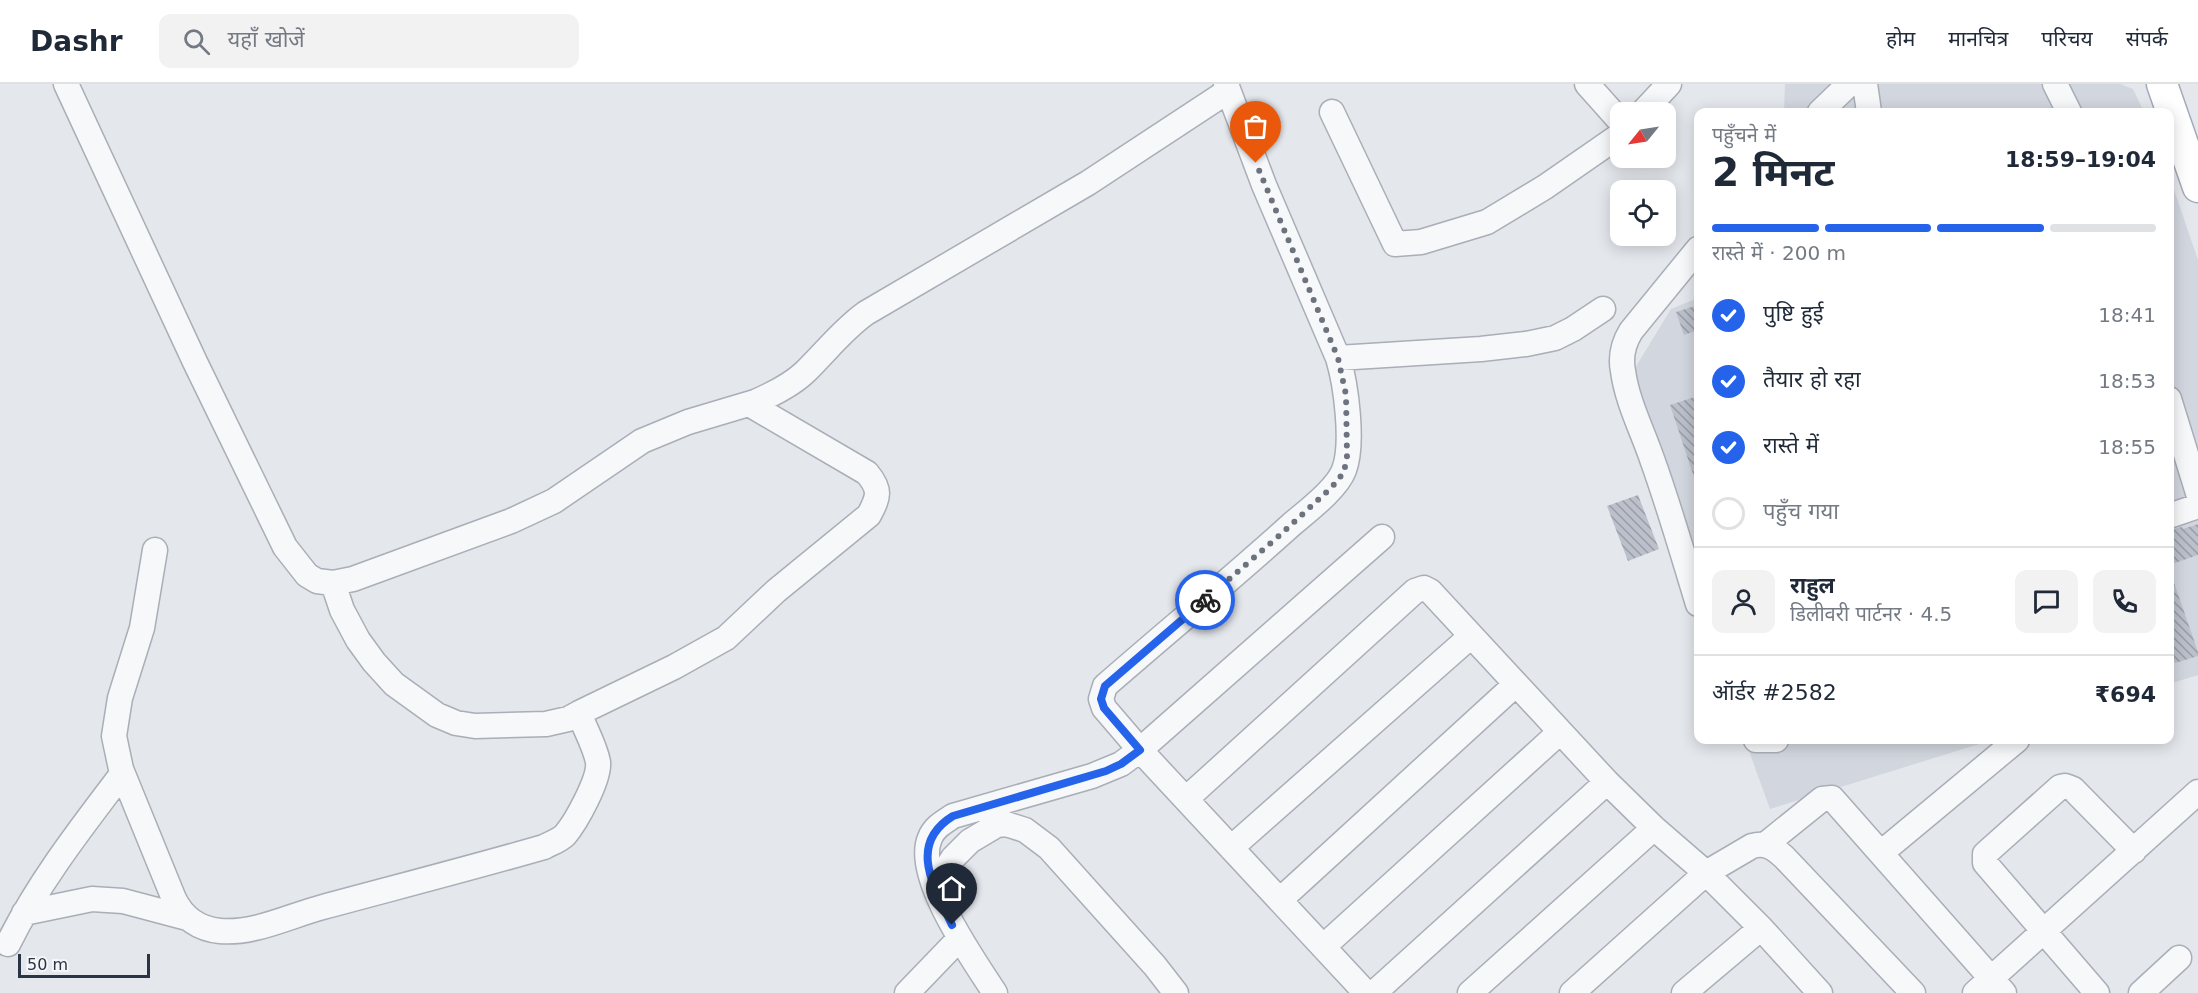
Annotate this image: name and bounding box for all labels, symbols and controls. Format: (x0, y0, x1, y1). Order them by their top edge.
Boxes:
search box (159, 14, 579, 68)
text: Dashr (30, 25, 123, 58)
icon: search (180, 25, 213, 58)
text: यहाँ खोजें (228, 27, 305, 52)
text: होम (1886, 27, 1915, 51)
text: मानचित्र (1948, 27, 2008, 51)
text: परिचय (2041, 27, 2093, 51)
text: संपर्क (2126, 27, 2168, 51)
pin (1230, 101, 1281, 163)
north arrow (1610, 102, 1676, 168)
map controls (1610, 102, 1676, 246)
icon: bag (1239, 110, 1272, 143)
text: पहुँचने में (1712, 123, 1776, 147)
text: 18:59–19:04 (2005, 147, 2156, 172)
text: 2 मिनट (1712, 150, 1835, 195)
button: locate (1610, 180, 1676, 246)
text: रास्ते में · 200 m (1712, 241, 1846, 265)
icon: check (1712, 299, 1745, 332)
text: पुष्टि हुई (1763, 301, 1824, 326)
text: 18:41 (2098, 303, 2156, 327)
icon: check (1712, 365, 1745, 398)
text: तैयार हो रहा (1763, 367, 1861, 392)
text: 18:53 (2098, 369, 2156, 393)
icon: check (1712, 431, 1745, 464)
text: रास्ते में (1763, 433, 1819, 458)
text: 18:55 (2098, 435, 2156, 459)
text: पहुँच गया (1763, 499, 1839, 524)
courier (1175, 570, 1235, 630)
button: person (1712, 570, 1775, 633)
button: chat (2015, 570, 2078, 633)
button: phone (2093, 570, 2156, 633)
text: राहुल (1790, 573, 1835, 598)
icon: bike (1189, 584, 1222, 617)
text: डिलीवरी पार्टनर · 4.5 (1790, 602, 1952, 626)
text: ऑर्डर #2582 (1712, 680, 1837, 705)
text: ₹694 (2095, 682, 2156, 707)
pin (926, 863, 977, 925)
icon: home (935, 872, 968, 905)
scale bar (18, 951, 150, 978)
text: 50 m (27, 955, 68, 974)

